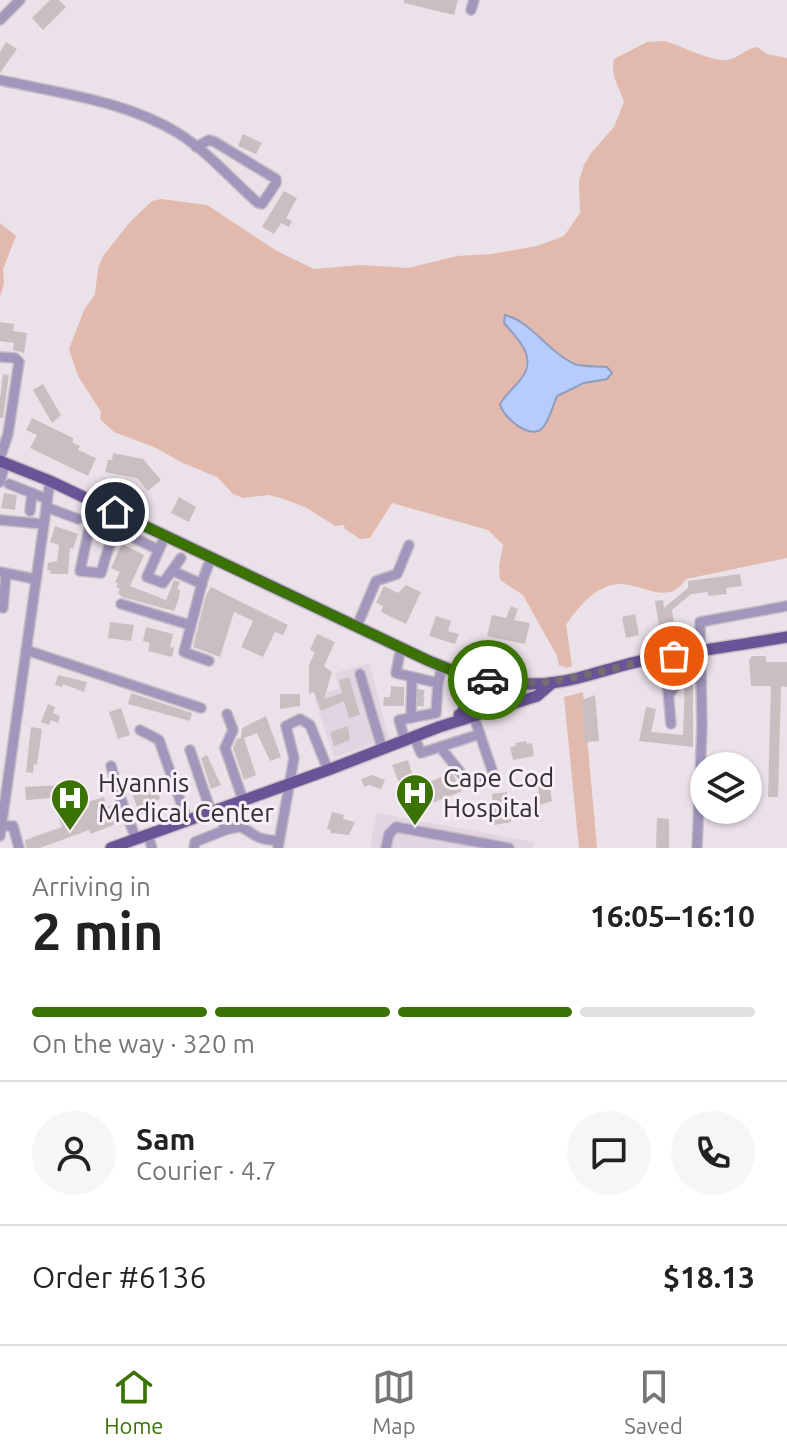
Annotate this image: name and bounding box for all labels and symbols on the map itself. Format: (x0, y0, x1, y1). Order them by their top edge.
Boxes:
pin (81, 478, 149, 546)
pin (640, 622, 708, 690)
courier (448, 640, 528, 720)
place label: Cape Cod Hospital (443, 763, 554, 822)
place label: Hyannis Medical Center (98, 768, 274, 827)
hospital icon: Cape Cod Hospital (394, 772, 436, 827)
hospital icon: Hyannis Medical Center (49, 777, 91, 832)

